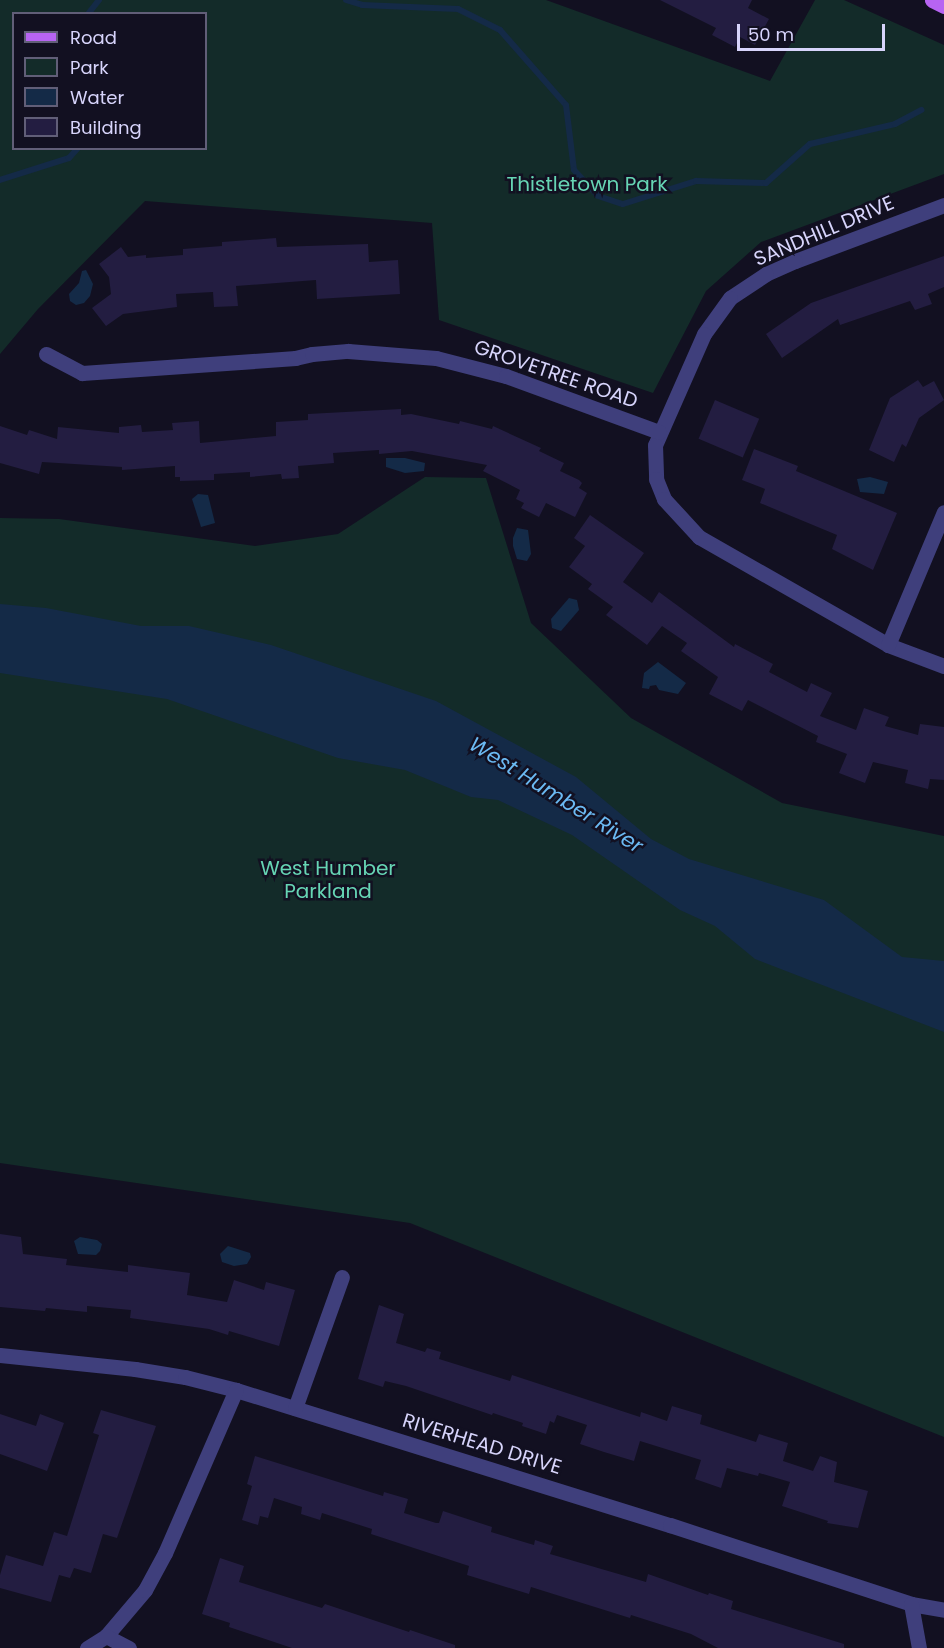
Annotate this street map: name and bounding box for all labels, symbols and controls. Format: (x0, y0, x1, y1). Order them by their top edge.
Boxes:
legend (12, 12, 207, 150)
scale bar (740, 12, 888, 50)
text: 50 m (748, 22, 794, 47)
text: Road (70, 25, 117, 50)
text: Park (70, 55, 109, 80)
text: Water (70, 85, 124, 110)
text: Building (70, 115, 142, 140)
park label: Thistletown Park (506, 172, 668, 196)
street label: SANDHILL DRIVE (750, 191, 898, 271)
street label: GROVETREE ROAD (471, 335, 641, 413)
water label: West Humber River (465, 731, 647, 859)
park label: West Humber Parkland (260, 857, 396, 904)
street label: RIVERHEAD DRIVE (400, 1408, 564, 1480)

